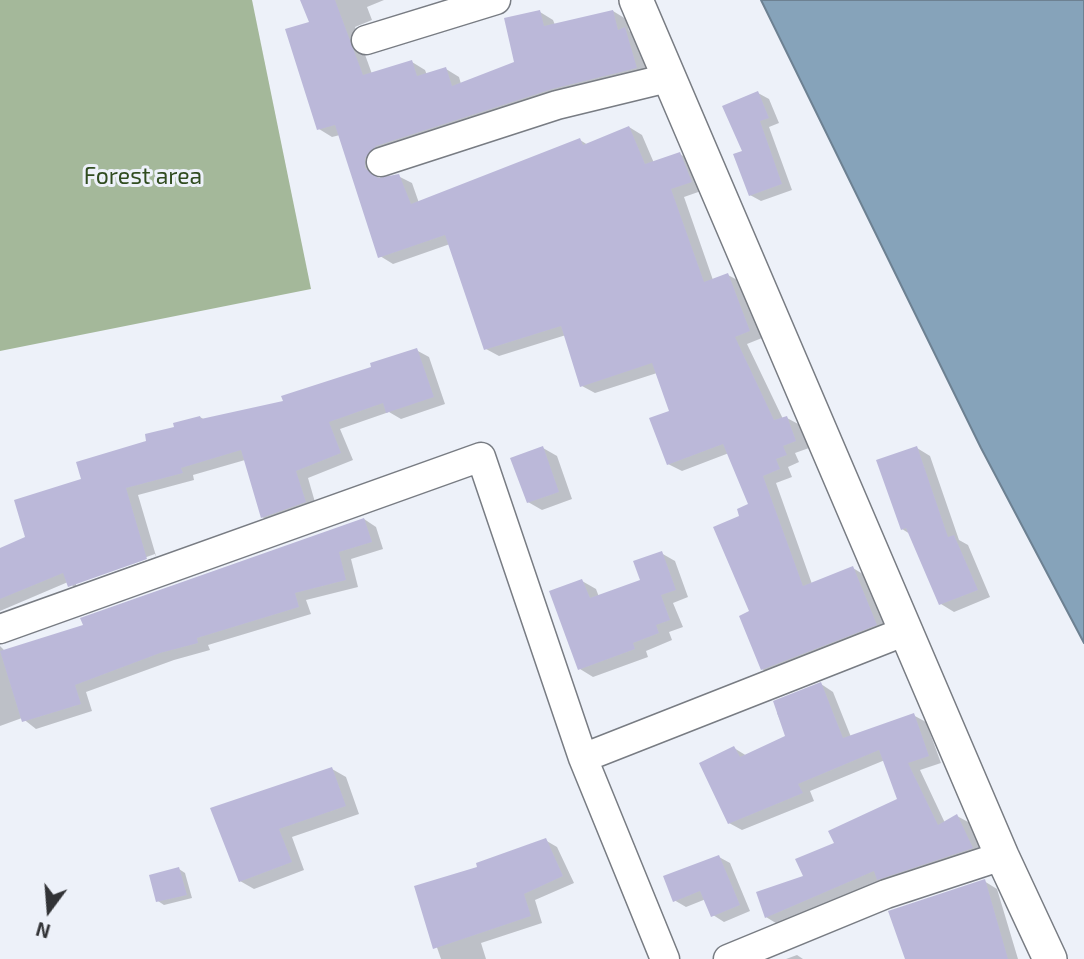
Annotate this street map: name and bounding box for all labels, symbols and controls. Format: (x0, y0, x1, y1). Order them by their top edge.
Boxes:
park label: Forest area (84, 162, 202, 190)
north arrow (14, 875, 84, 945)
text: N (33, 918, 53, 944)

